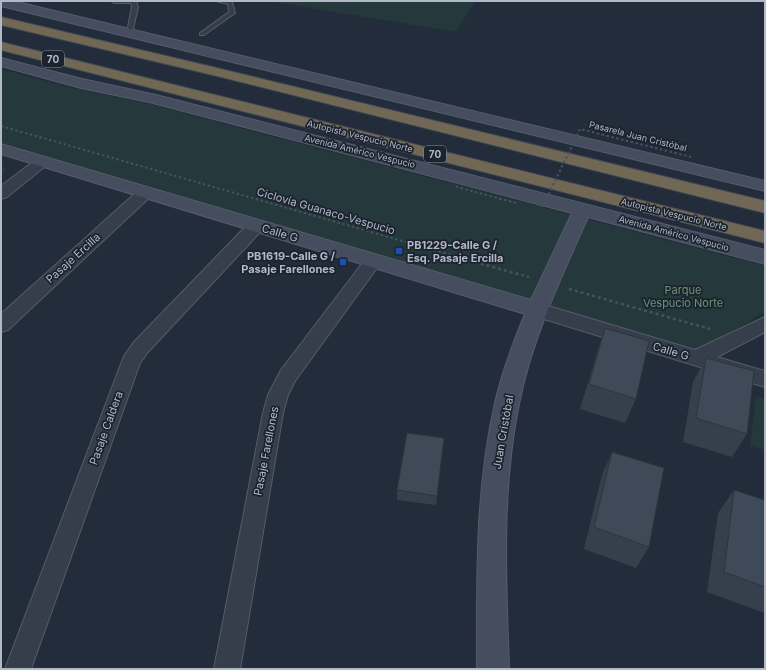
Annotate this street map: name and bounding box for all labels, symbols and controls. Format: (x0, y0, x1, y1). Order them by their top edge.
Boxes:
road number: 70 (42, 51, 64, 67)
street label: Autopista Vespucio Norte (306, 118, 414, 154)
street label: Pasarela Juan Cristóbal (588, 119, 688, 153)
street label: Avenida Américo Vespucio (303, 132, 417, 170)
road number: 70 (424, 146, 446, 162)
street label: Ciclovía Guanaco-Vespucio (255, 185, 397, 238)
street label: Autopista Vespucio Norte (620, 196, 728, 232)
street label: Avenida Américo Vespucio (618, 213, 730, 253)
street label: Calle G (260, 221, 300, 245)
street label: Pasaje Ercilla (43, 230, 103, 286)
place label: PB1229-Calle G / Esq. Pasaje Ercilla (407, 238, 503, 265)
marker: PB1229-Calle G / Esq. Pasaje Ercilla (394, 246, 404, 256)
place label: PB1619-Calle G / Pasaje Farellones (241, 249, 336, 276)
marker: PB1619-Calle G / Pasaje Farellones (338, 257, 348, 267)
park label: Parque Vespucio Norte (643, 283, 723, 310)
street label: Calle G (651, 339, 691, 363)
street label: Pasaje Caldera (86, 389, 126, 467)
street label: Juan Cristóbal (490, 394, 516, 470)
street label: Pasaje Farellones (250, 405, 282, 497)

